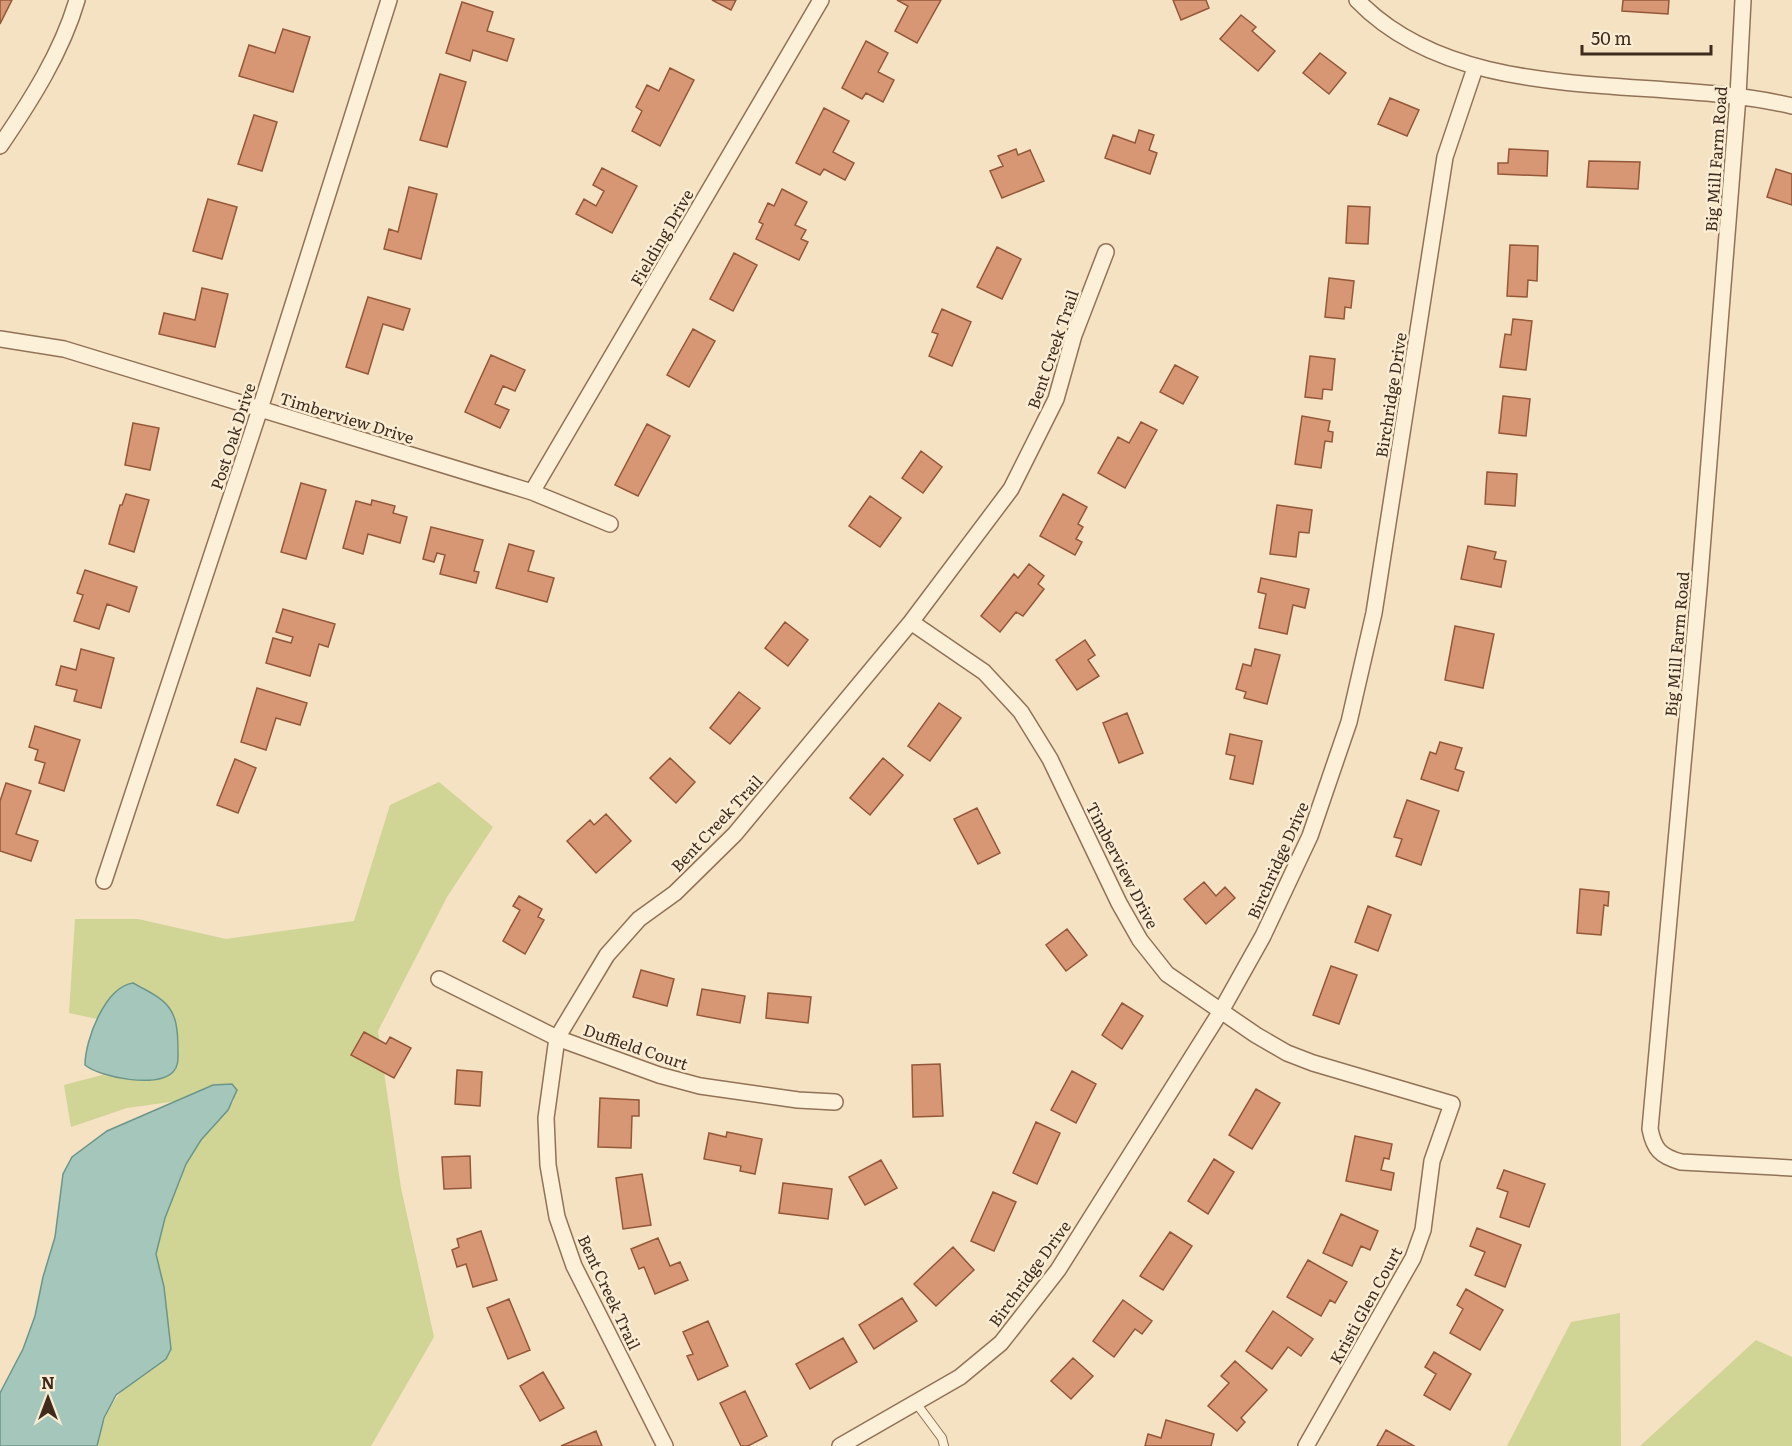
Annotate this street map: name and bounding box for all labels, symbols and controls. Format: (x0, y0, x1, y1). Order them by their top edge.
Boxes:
scale bar (1582, 18, 1711, 56)
text: 50 m (1591, 24, 1632, 51)
street label: Big Mill Farm Road (1698, 85, 1732, 233)
street label: Fielding Drive (624, 184, 698, 290)
street label: Bent Creek Trail (1020, 286, 1084, 412)
street label: Birchridge Drive (1368, 331, 1412, 459)
street label: Post Oak Drive (203, 379, 261, 493)
street label: Timberview Drive (277, 385, 417, 449)
street label: Big Mill Farm Road (1658, 570, 1694, 718)
street label: Bent Creek Trail (665, 769, 767, 877)
street label: Timberview Drive (1081, 797, 1165, 933)
street label: Birchridge Drive (1240, 797, 1314, 923)
street label: Duffield Court (580, 1017, 692, 1075)
street label: Birchridge Drive (982, 1215, 1076, 1331)
street label: Bent Creek Trail (573, 1230, 647, 1354)
street label: Kristi Glen Court (1323, 1242, 1407, 1368)
north arrow (18, 1368, 78, 1428)
text: N (41, 1370, 55, 1394)

